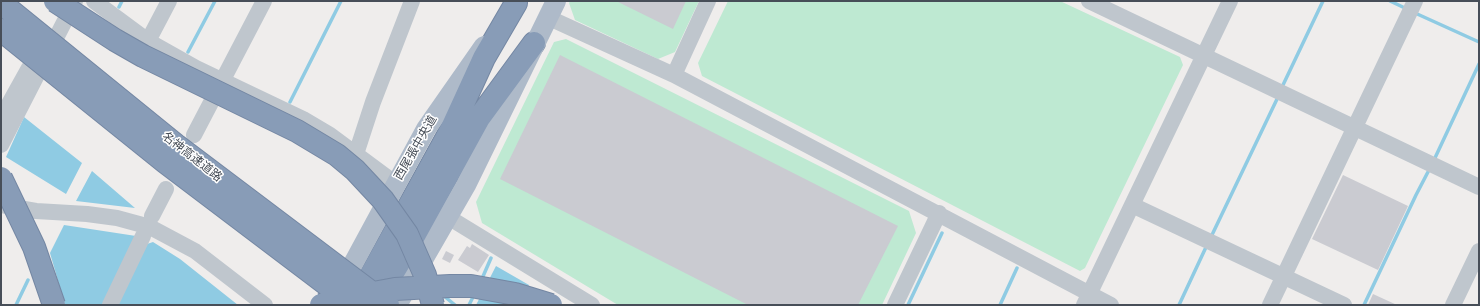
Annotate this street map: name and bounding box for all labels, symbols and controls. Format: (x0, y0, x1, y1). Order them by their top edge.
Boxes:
street label: 西尾張中央道 (392, 113, 440, 183)
street label: 名神高速道路 (159, 129, 225, 185)

